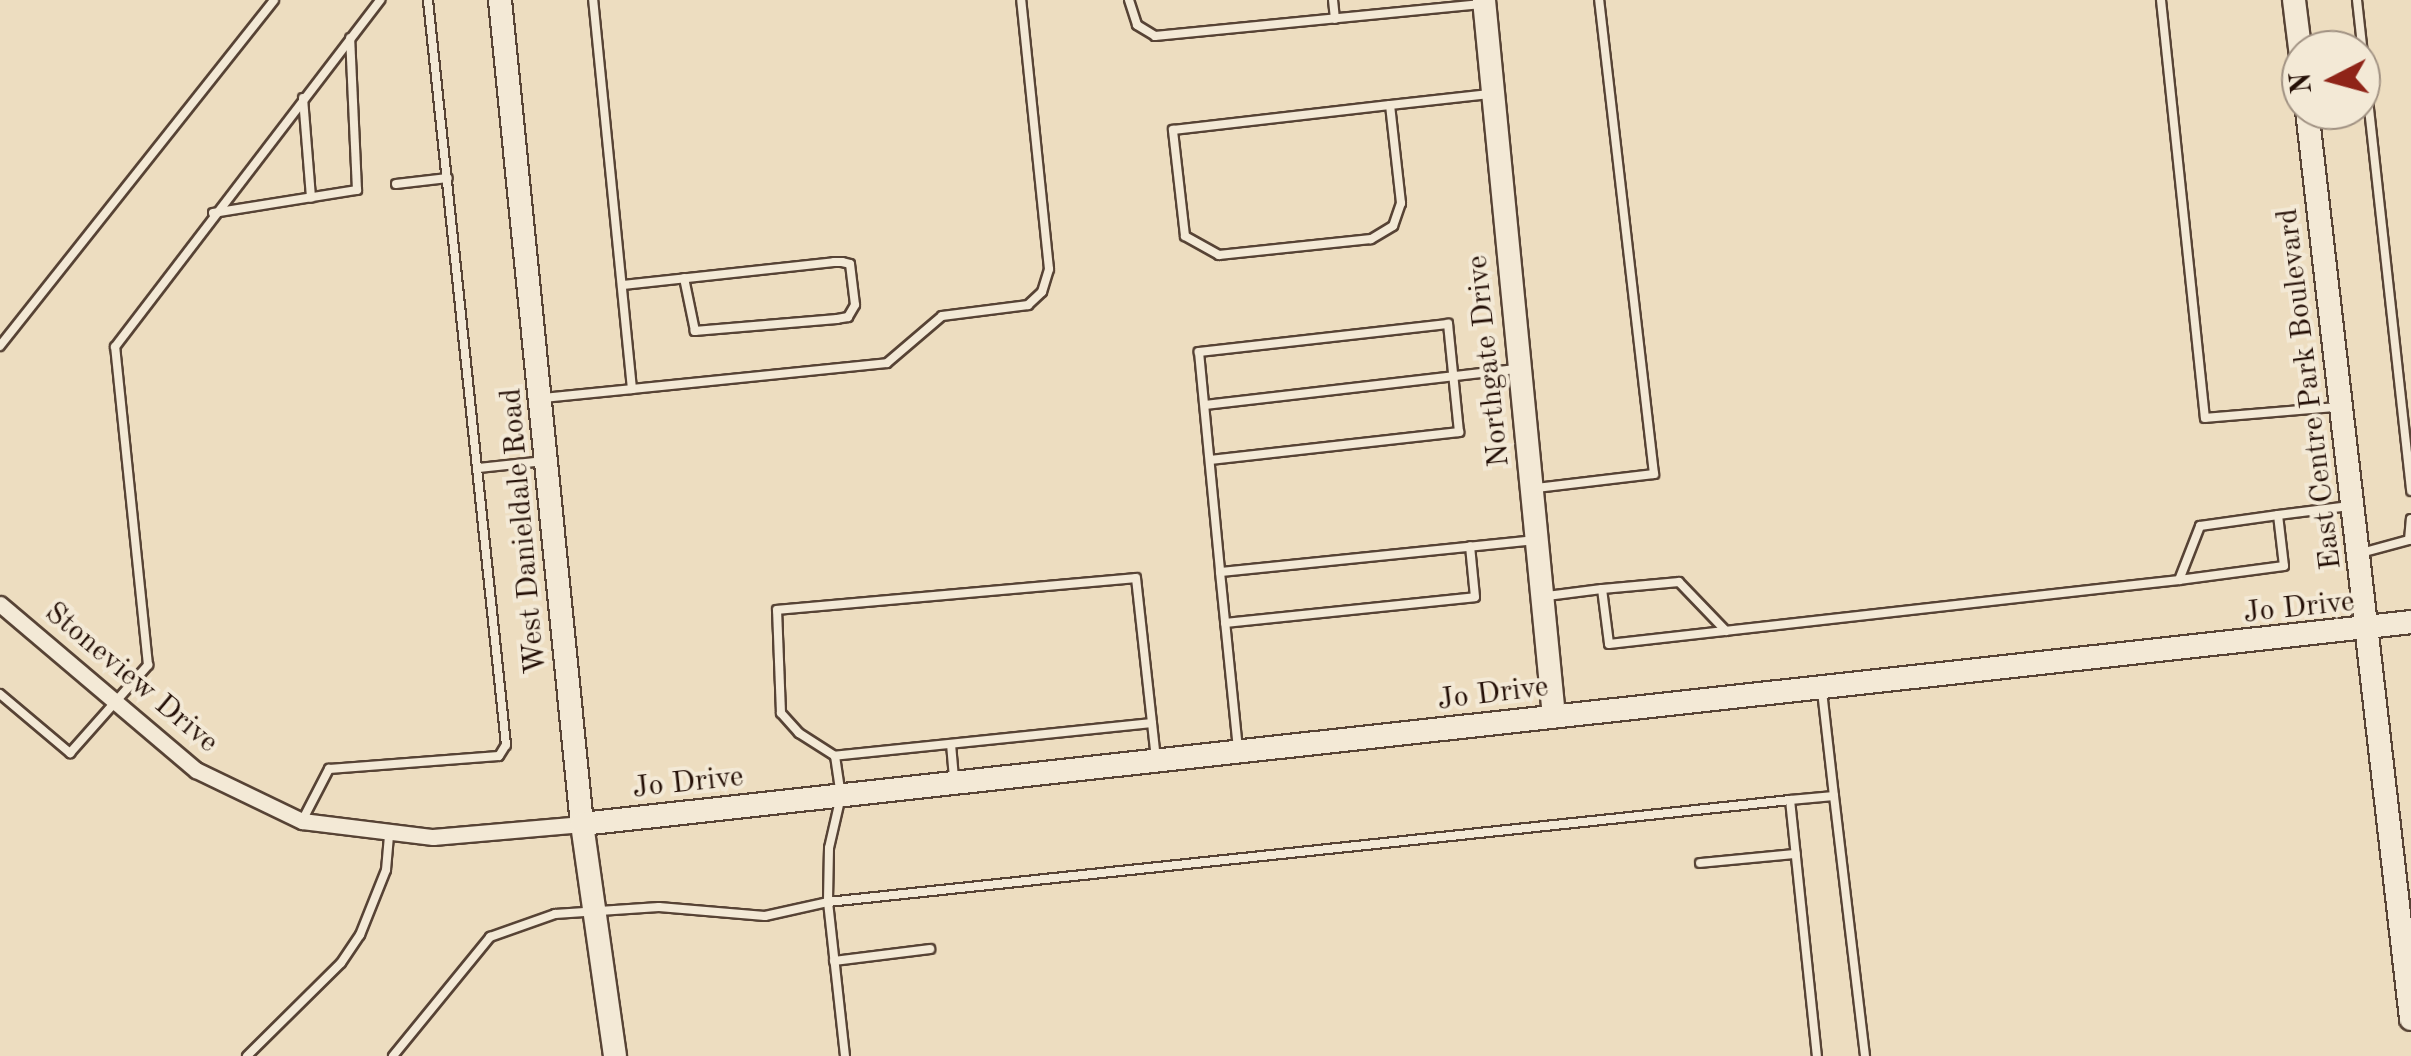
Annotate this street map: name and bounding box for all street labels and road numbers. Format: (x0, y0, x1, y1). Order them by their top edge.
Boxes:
street label: East Centre Park Boulevard (2270, 206, 2350, 572)
street label: Northgate Drive (1460, 253, 1518, 469)
street label: West Danieldale Road (494, 387, 554, 675)
street label: Jo Drive (2242, 584, 2356, 632)
street label: Stoneview Drive (37, 595, 225, 761)
street label: Jo Drive (1435, 669, 1551, 719)
street label: Jo Drive (631, 759, 745, 807)

